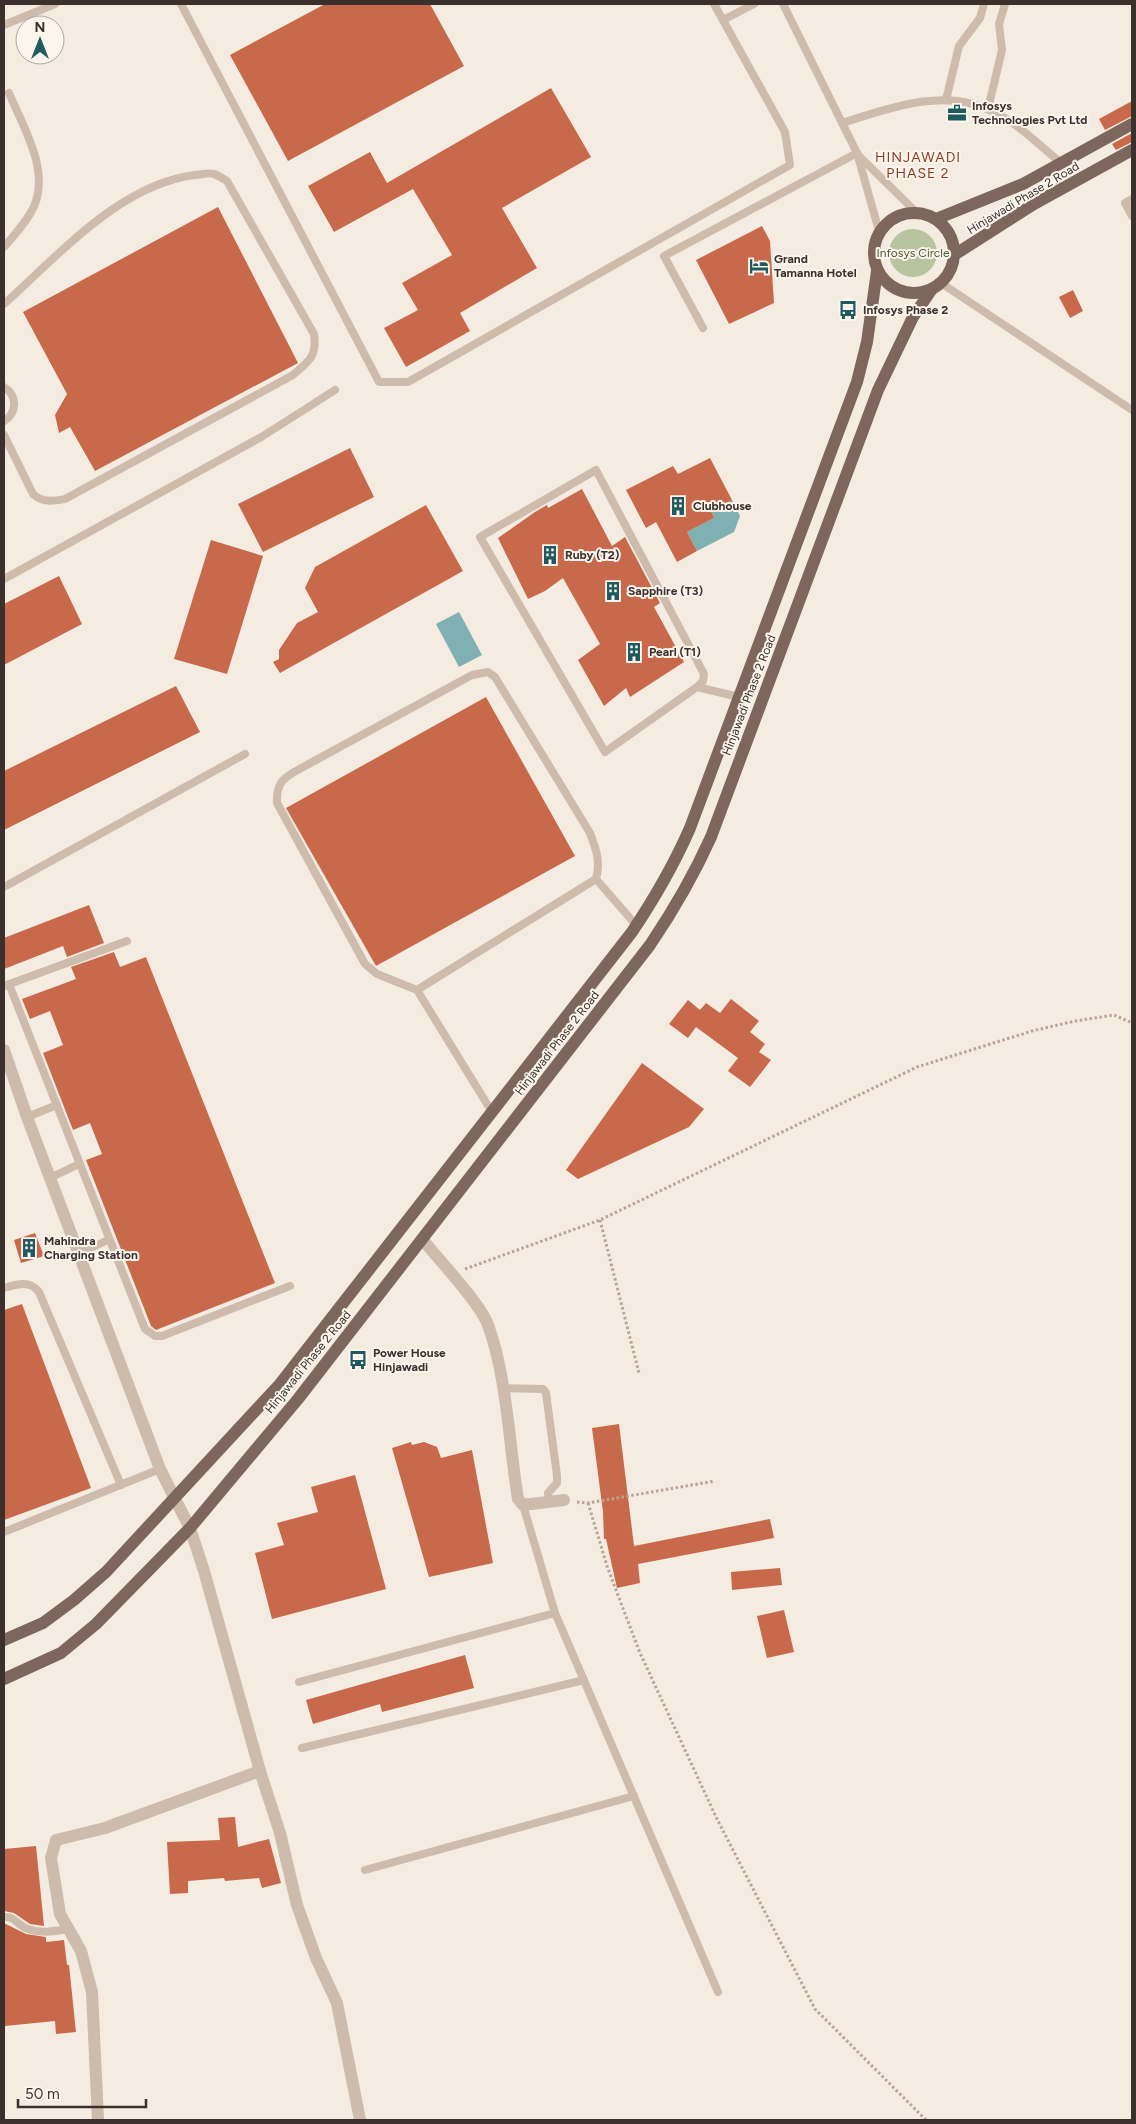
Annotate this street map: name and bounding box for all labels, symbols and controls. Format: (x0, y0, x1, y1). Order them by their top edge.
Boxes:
north arrow (15, 15, 65, 65)
text: N (35, 19, 45, 36)
place label: Infosys Technologies Pvt Ltd (972, 99, 1087, 127)
office icon: Infosys Technologies Pvt Ltd (946, 102, 968, 124)
district label: HINJAWADI PHASE 2 (875, 149, 961, 182)
street label: Hinjawadi Phase 2 Road (964, 159, 1082, 237)
park label: Infosys Circle (877, 246, 950, 260)
place label: Grand Tamanna Hotel (774, 252, 857, 280)
hotel icon: Grand Tamanna Hotel (748, 255, 770, 277)
bus stop icon: Infosys Phase 2 (837, 299, 859, 321)
place label: Infosys Phase 2 (863, 303, 948, 317)
building icon: Clubhouse (667, 495, 689, 517)
place label: Clubhouse (693, 499, 752, 513)
building icon: Ruby (T2) (539, 544, 561, 566)
place label: Ruby (T2) (565, 548, 620, 562)
building icon: Sapphire (T3) (602, 580, 624, 602)
place label: Sapphire (T3) (628, 584, 703, 598)
street label: Hinjawadi Phase 2 Road (720, 633, 778, 757)
building icon: Pearl (T1) (623, 641, 645, 663)
place label: Pearl (T1) (649, 645, 701, 659)
street label: Hinjawadi Phase 2 Road (512, 988, 602, 1098)
place label: Mahindra Charging Station (44, 1234, 138, 1262)
building icon: Mahindra Charging Station (18, 1237, 40, 1259)
street label: Hinjawadi Phase 2 Road (262, 1308, 354, 1416)
place label: Power House Hinjawadi (373, 1346, 446, 1374)
bus stop icon: Power House Hinjawadi (347, 1349, 369, 1371)
scale bar (18, 2076, 145, 2108)
text: 50 m (25, 2085, 60, 2103)

